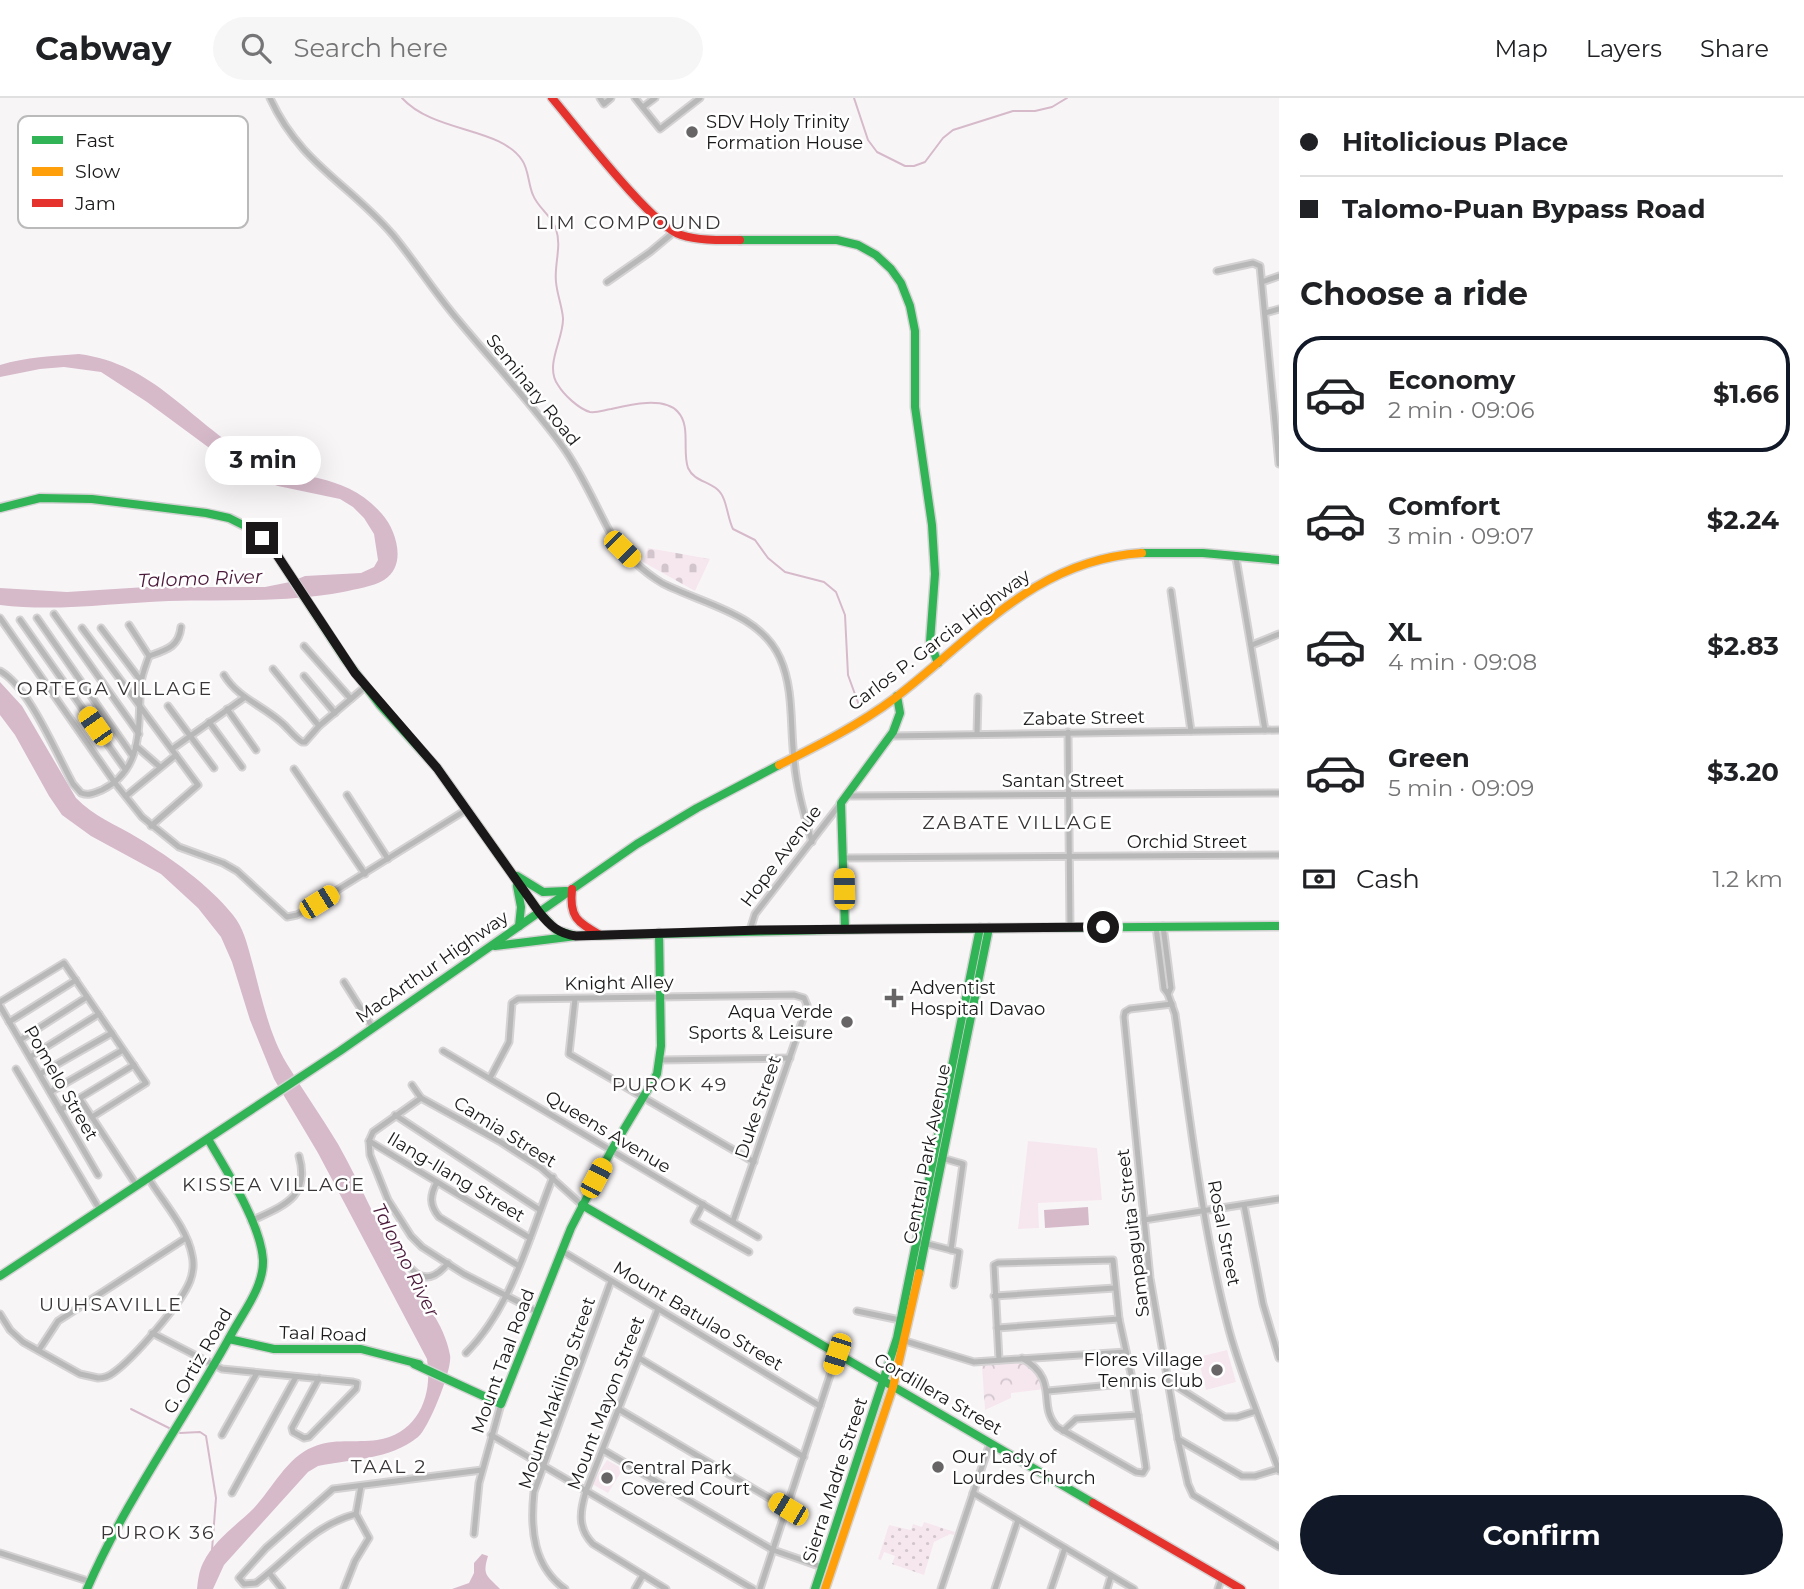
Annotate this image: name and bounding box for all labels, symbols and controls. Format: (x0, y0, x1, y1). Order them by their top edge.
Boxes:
search box (213, 17, 703, 80)
text: Cabway (35, 28, 171, 68)
icon: search (237, 29, 275, 67)
text: Search here (293, 32, 448, 64)
text: Map (1494, 34, 1548, 63)
text: Layers (1586, 34, 1662, 63)
text: Share (1700, 34, 1769, 63)
place label: SDV Holy Trinity Formation House (706, 111, 863, 154)
legend (18, 116, 248, 228)
marker: SDV Holy Trinity Formation House (684, 124, 700, 140)
text: Hitolicious Place (1342, 126, 1568, 158)
text: Fast (75, 129, 115, 152)
text: Slow (75, 160, 120, 183)
text: Jam (74, 192, 116, 215)
text: Talomo-Puan Bypass Road (1342, 193, 1705, 225)
district label: LIM COMPOUND (536, 211, 722, 234)
text: Choose a ride (1300, 274, 1528, 313)
street label: Seminary Road (481, 330, 585, 450)
icon: car (1304, 363, 1367, 426)
text: Economy (1388, 364, 1515, 396)
text: $1.66 (1713, 378, 1779, 410)
text: 2 min · 09:06 (1388, 396, 1534, 424)
callout: 3 min (204, 436, 320, 486)
text: 3 min (229, 446, 297, 474)
icon: car (1304, 489, 1367, 552)
text: Comfort (1388, 490, 1500, 522)
text: $2.24 (1707, 504, 1779, 536)
route end (246, 522, 278, 554)
text: 3 min · 09:07 (1388, 522, 1534, 550)
car (600, 527, 645, 571)
street label: Carlos P. Garcia Highway (844, 564, 1034, 716)
water label: Talomo River (137, 565, 263, 592)
icon: car (1304, 615, 1367, 678)
text: XL (1388, 616, 1422, 648)
text: $2.83 (1707, 630, 1779, 662)
text: 4 min · 09:08 (1388, 648, 1537, 676)
district label: ORTEGA VILLAGE (17, 677, 213, 700)
car (75, 703, 116, 749)
street label: Zabate Street (1023, 706, 1145, 730)
icon: car (1304, 741, 1367, 804)
text: Green (1388, 742, 1470, 774)
text: $3.20 (1707, 756, 1779, 788)
street label: Santan Street (1002, 770, 1124, 792)
text: 5 min · 09:09 (1388, 774, 1534, 802)
street label: Hope Avenue (736, 801, 826, 911)
district label: ZABATE VILLAGE (922, 811, 1114, 834)
street label: Orchid Street (1127, 831, 1247, 853)
icon: cash (1300, 860, 1338, 898)
text: Cash (1356, 863, 1420, 895)
text: 1.2 km (1713, 865, 1783, 893)
car (834, 868, 855, 910)
car (296, 882, 343, 922)
street label: MacArthur Highway (351, 906, 513, 1028)
route start (1087, 911, 1119, 943)
street label: Knight Alley (564, 971, 674, 995)
place label: Adventist Hospital Davao (910, 977, 1045, 1020)
marker: Adventist Hospital Davao (884, 988, 904, 1008)
place label: Aqua Verde Sports & Leisure (688, 1001, 833, 1044)
marker: Aqua Verde Sports & Leisure (839, 1014, 855, 1030)
street label: Pomelo Street (19, 1022, 103, 1144)
street label: Duke Street (730, 1053, 786, 1161)
street label: Central Park Avenue (899, 1062, 955, 1246)
district label: PUROK 49 (612, 1073, 728, 1096)
street label: Queens Avenue (541, 1086, 675, 1178)
street label: Camia Street (450, 1092, 560, 1172)
street label: Ilang-Ilang Street (383, 1127, 529, 1227)
street label: Sampaguita Street (1112, 1148, 1154, 1318)
car (577, 1155, 616, 1201)
district label: KISSEA VILLAGE (182, 1173, 366, 1196)
street label: Rosal Street (1203, 1178, 1245, 1288)
water label: Talomo River (367, 1199, 444, 1321)
street label: Mount Batulao Street (609, 1257, 787, 1375)
street label: Mount Taal Road (467, 1286, 539, 1436)
district label: UUHSAVILLE (39, 1293, 183, 1316)
street label: Mount Makiling Street (514, 1294, 600, 1492)
street label: G. Ortiz Road (159, 1304, 237, 1418)
street label: Mount Mayon Street (563, 1313, 649, 1493)
street label: Taal Road (279, 1321, 367, 1347)
car (821, 1331, 854, 1377)
street label: Cordillera Street (870, 1348, 1006, 1440)
place label: Flores Village Tennis Club (1084, 1349, 1203, 1392)
marker: Flores Village Tennis Club (1209, 1362, 1225, 1378)
street label: Sierra Madre Street (798, 1394, 872, 1566)
place label: Our Lady of Lourdes Church (952, 1446, 1096, 1489)
district label: TAAL 2 (351, 1455, 427, 1478)
place label: Central Park Covered Court (621, 1457, 750, 1500)
marker: Our Lady of Lourdes Church (930, 1459, 946, 1475)
marker: Central Park Covered Court (599, 1470, 615, 1486)
car (765, 1489, 812, 1529)
button: Confirm (1300, 1495, 1783, 1575)
district label: PUROK 36 (100, 1521, 216, 1544)

